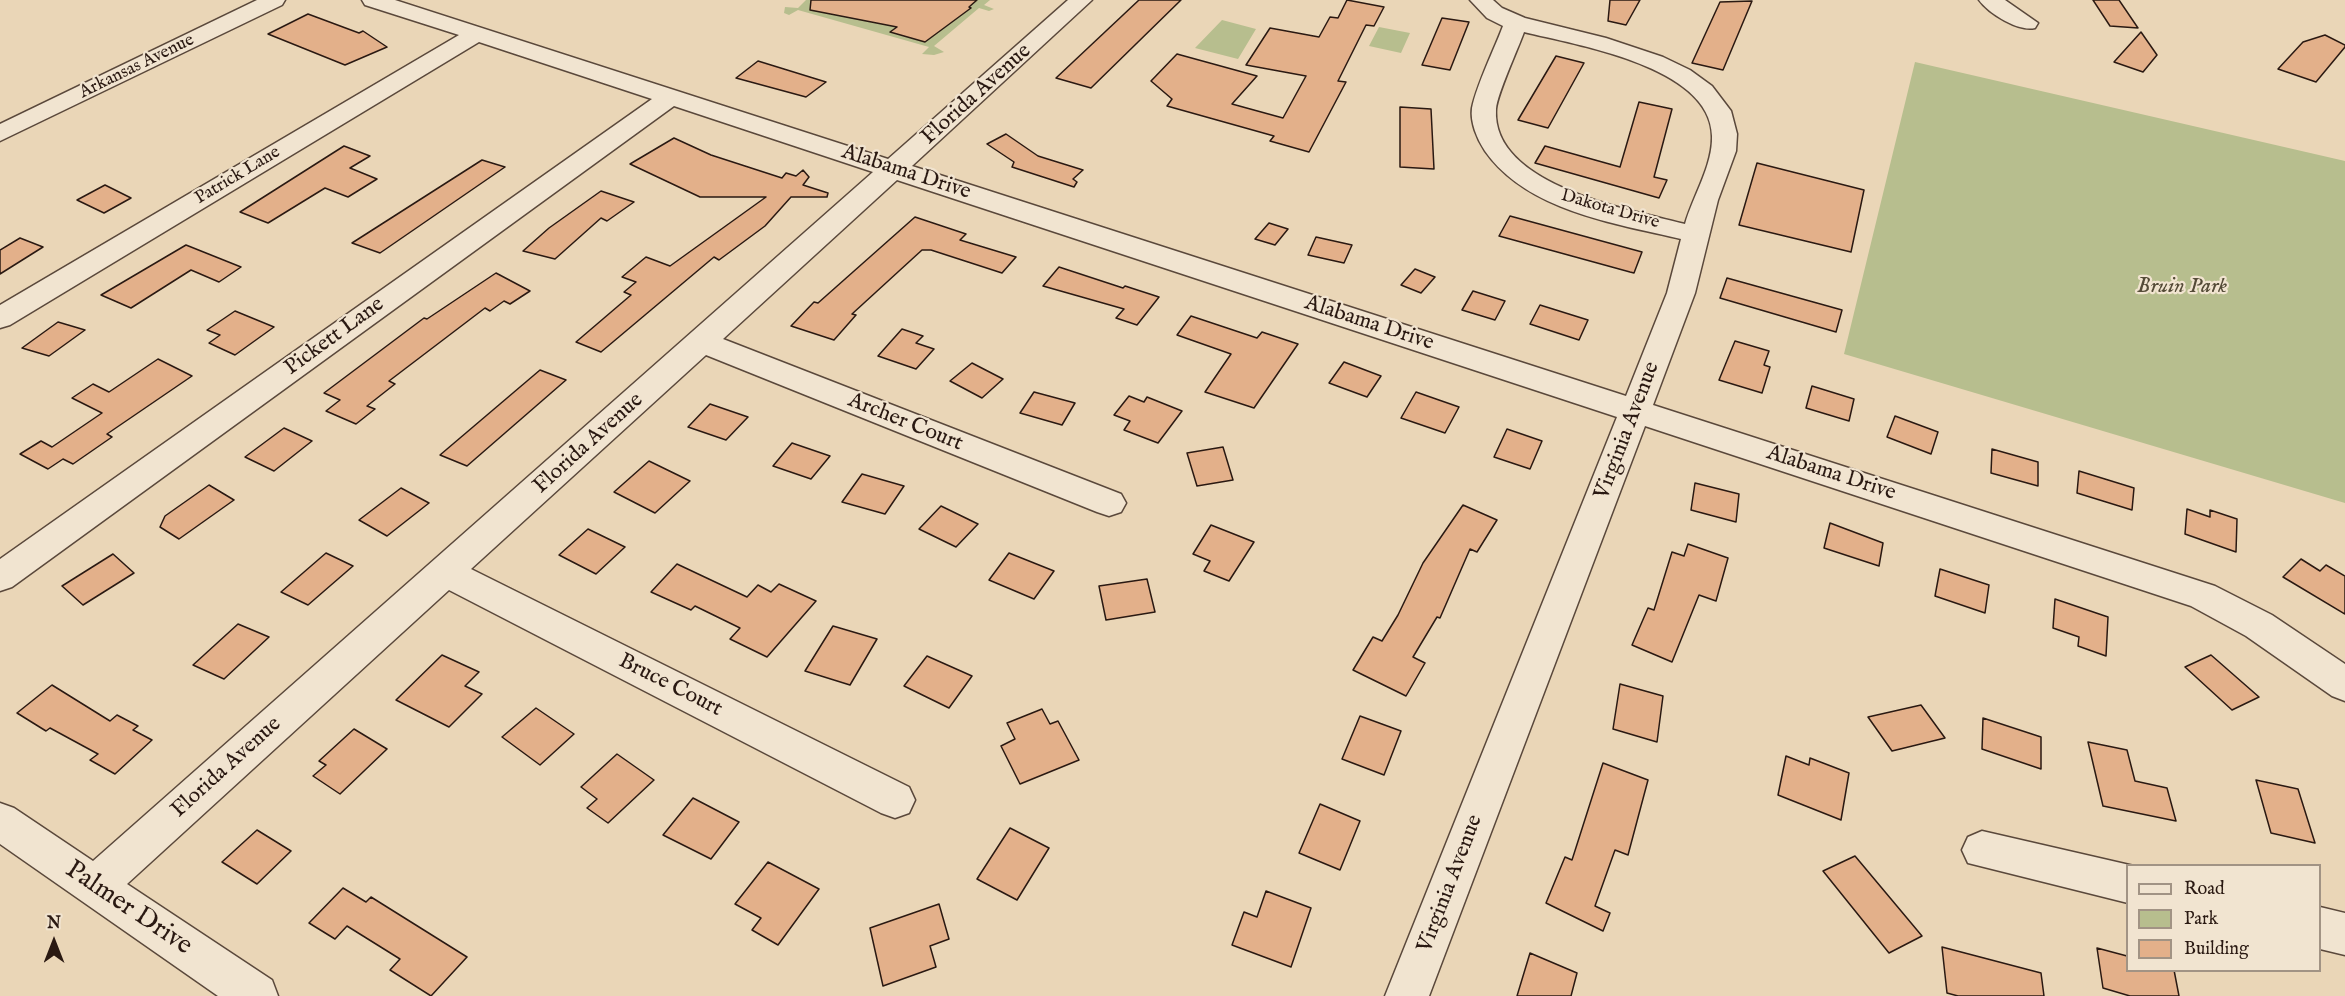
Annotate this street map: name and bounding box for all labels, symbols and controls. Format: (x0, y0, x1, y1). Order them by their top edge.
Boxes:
street label: Arkansas Avenue (76, 30, 198, 104)
street label: Florida Avenue (917, 39, 1037, 151)
street label: Alabama Drive (838, 140, 974, 206)
street label: Patrick Lane (192, 142, 284, 210)
street label: Dakota Drive (1558, 186, 1662, 234)
park label: Bruin Park (2137, 274, 2227, 300)
street label: Alabama Drive (1301, 291, 1437, 357)
street label: Pickett Lane (280, 292, 390, 382)
street label: Virginia Avenue (1590, 358, 1666, 504)
street label: Florida Avenue (529, 388, 649, 500)
street label: Archer Court (844, 388, 966, 458)
street label: Alabama Drive (1763, 441, 1899, 507)
street label: Bruce Court (614, 649, 726, 723)
street label: Florida Avenue (167, 712, 287, 824)
street label: Virginia Avenue (1413, 811, 1489, 957)
street label: Palmer Drive (58, 855, 198, 963)
legend (2126, 864, 2321, 972)
text: Road (2184, 878, 2225, 901)
text: Park (2184, 908, 2218, 931)
north arrow (24, 912, 84, 972)
text: N (47, 914, 61, 934)
text: Building (2184, 938, 2249, 961)

